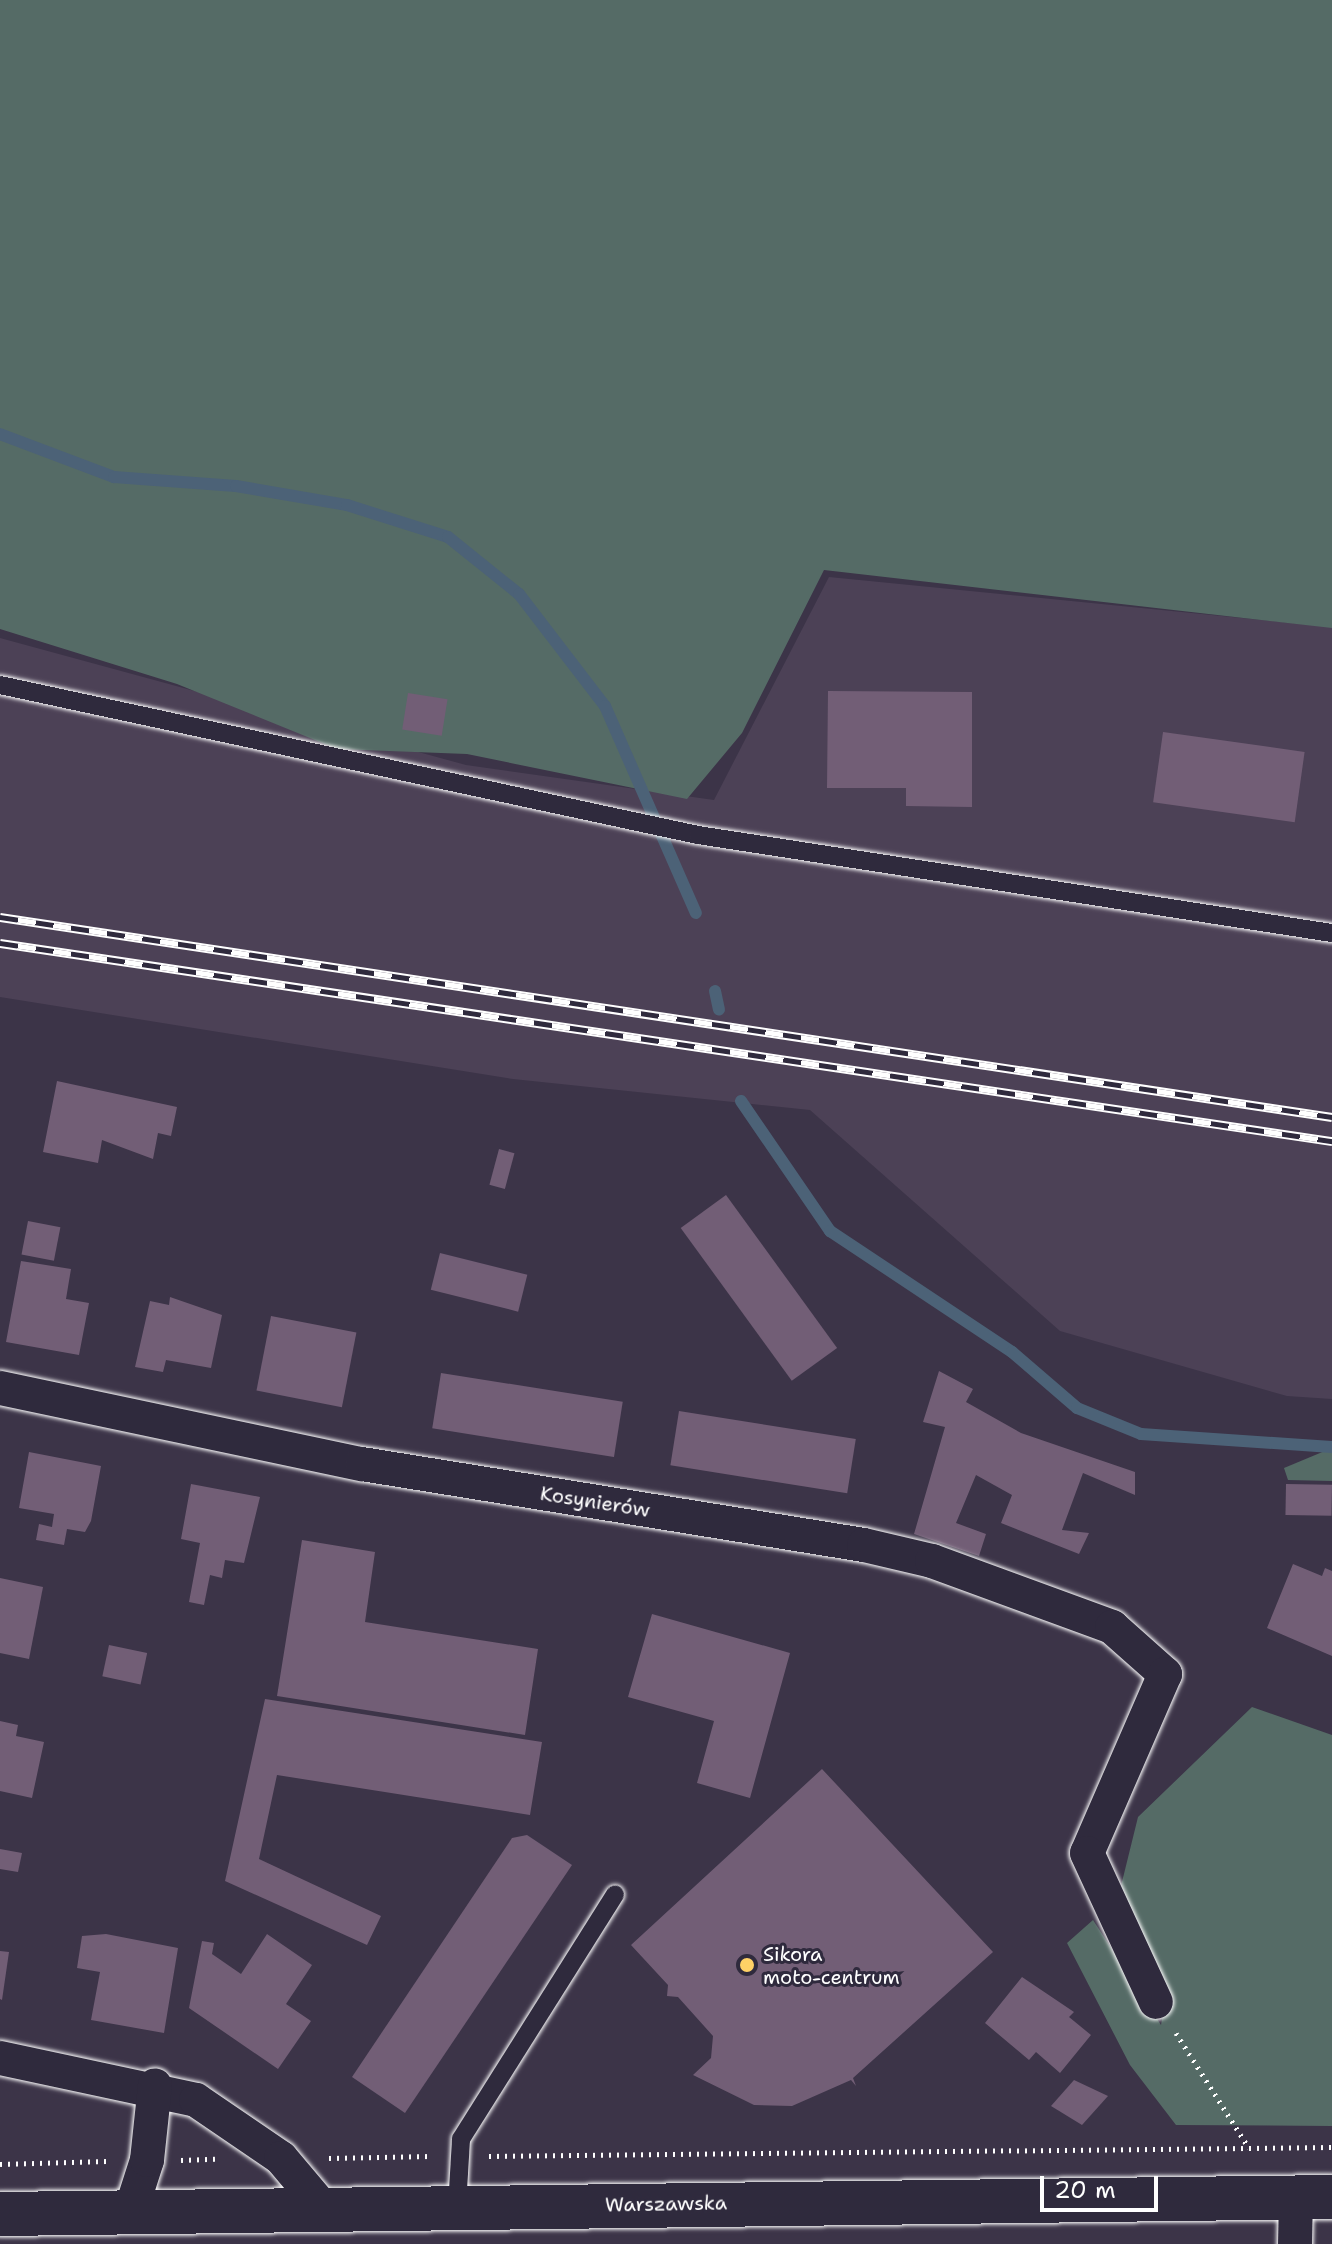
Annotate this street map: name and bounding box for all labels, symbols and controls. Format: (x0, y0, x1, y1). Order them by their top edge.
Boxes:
street label: Kosynierów (538, 1481, 652, 1523)
place label: Sikora moto-centrum (763, 1942, 900, 1989)
marker: Sikora moto-centrum (738, 1956, 756, 1974)
scale bar (1044, 2160, 1162, 2210)
text: 20 m (1054, 2174, 1116, 2206)
street label: Warszawska (605, 2191, 727, 2217)

